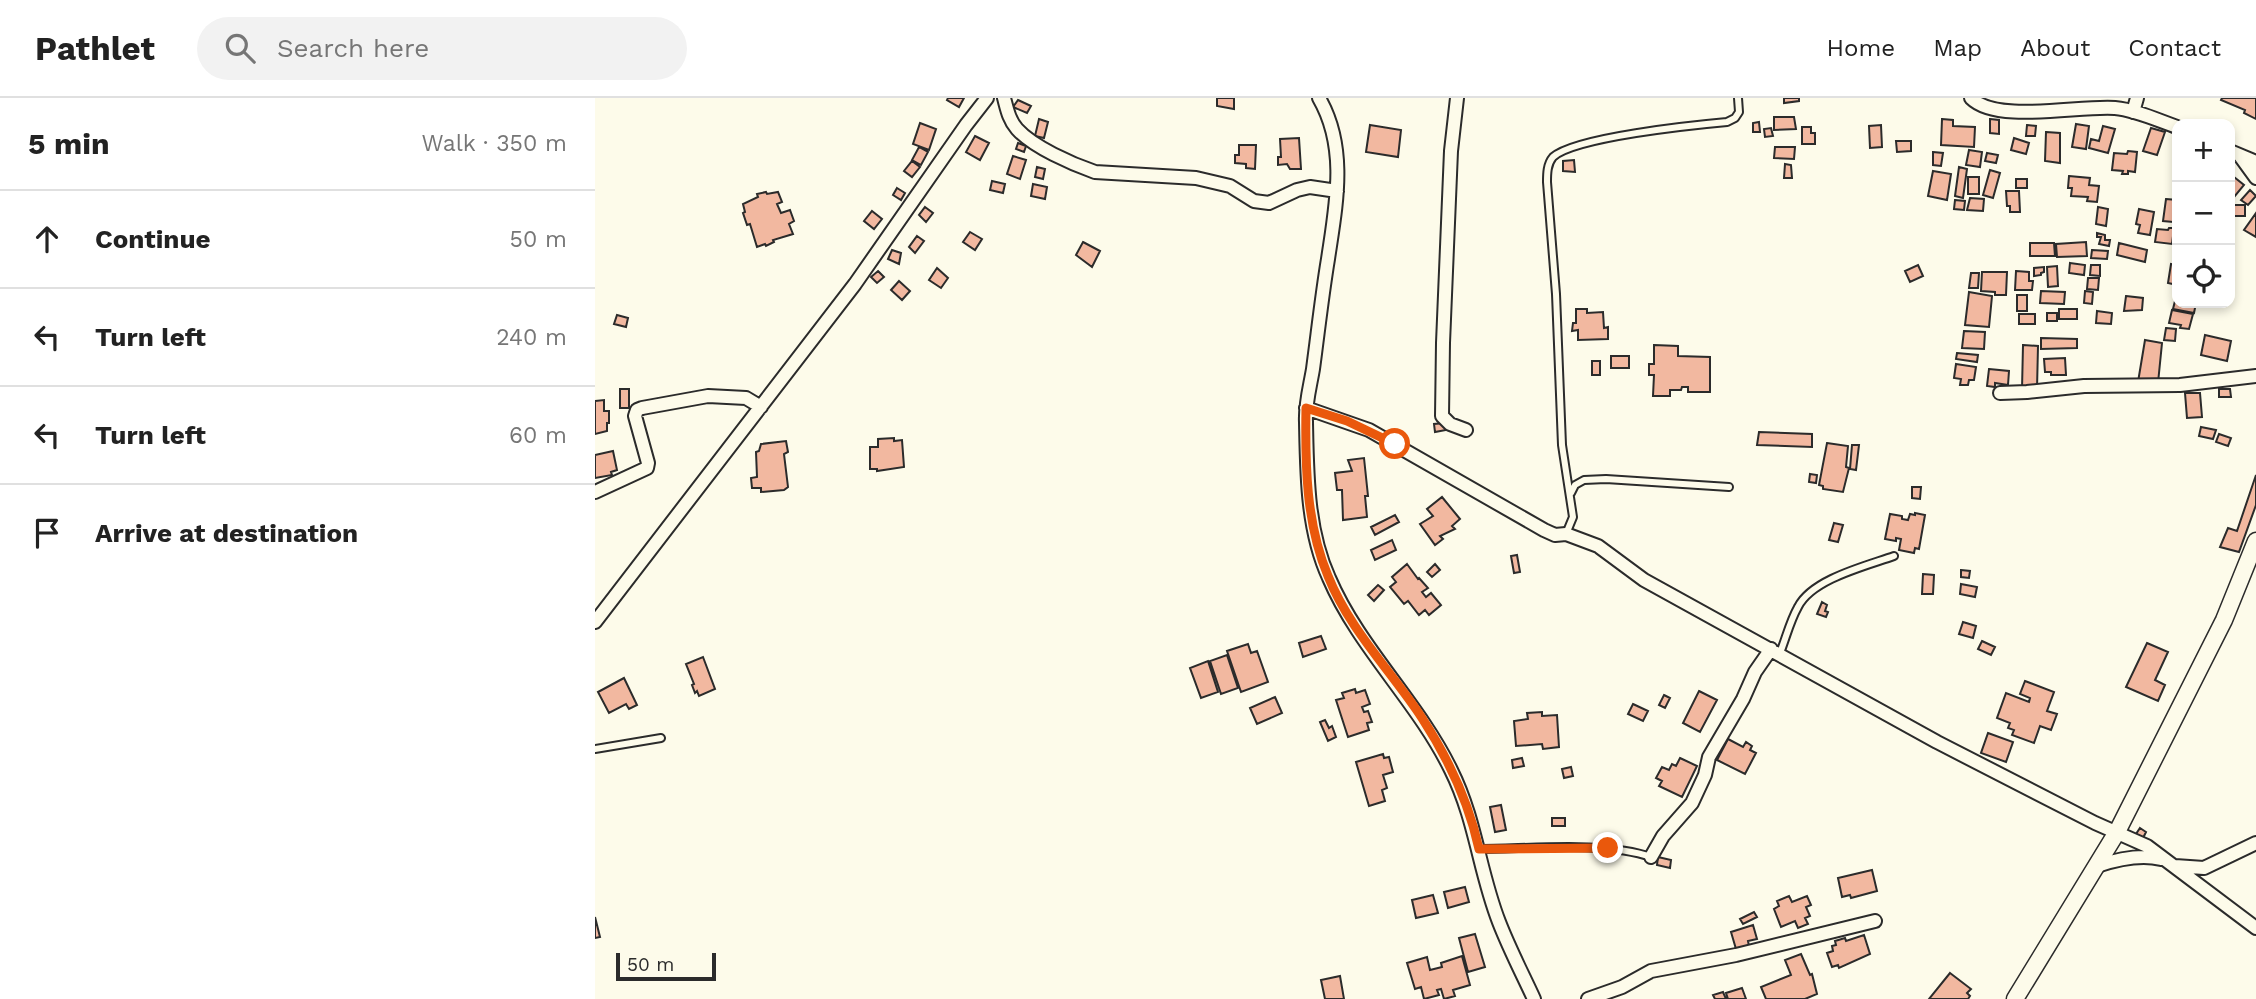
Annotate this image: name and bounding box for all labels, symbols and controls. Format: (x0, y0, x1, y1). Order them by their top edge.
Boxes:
search box (197, 17, 687, 80)
text: Pathlet (35, 29, 155, 68)
icon: search (221, 29, 259, 67)
text: Search here (277, 33, 429, 63)
text: Home (1827, 34, 1895, 62)
text: Map (1933, 34, 1982, 62)
text: About (2020, 34, 2090, 62)
text: Contact (2128, 34, 2221, 62)
map controls (2172, 119, 2235, 308)
button: + (2172, 119, 2235, 182)
text: 5 min (28, 126, 110, 161)
text: Walk · 350 m (421, 130, 567, 157)
button: − (2172, 182, 2235, 245)
icon: ahead (28, 220, 66, 258)
text: Continue (95, 224, 211, 254)
text: 50 m (510, 226, 567, 253)
button: locate (2172, 245, 2235, 308)
icon: left (28, 318, 66, 356)
text: Turn left (95, 322, 206, 352)
text: 240 m (496, 324, 567, 351)
icon: left (28, 416, 66, 454)
text: Turn left (95, 420, 206, 450)
text: 60 m (509, 422, 567, 449)
route start (1379, 428, 1410, 459)
icon: arrive (28, 514, 66, 552)
text: Arrive at destination (95, 518, 358, 548)
route end (1592, 832, 1623, 863)
scale bar (616, 950, 716, 982)
text: 50 m (627, 953, 674, 976)

